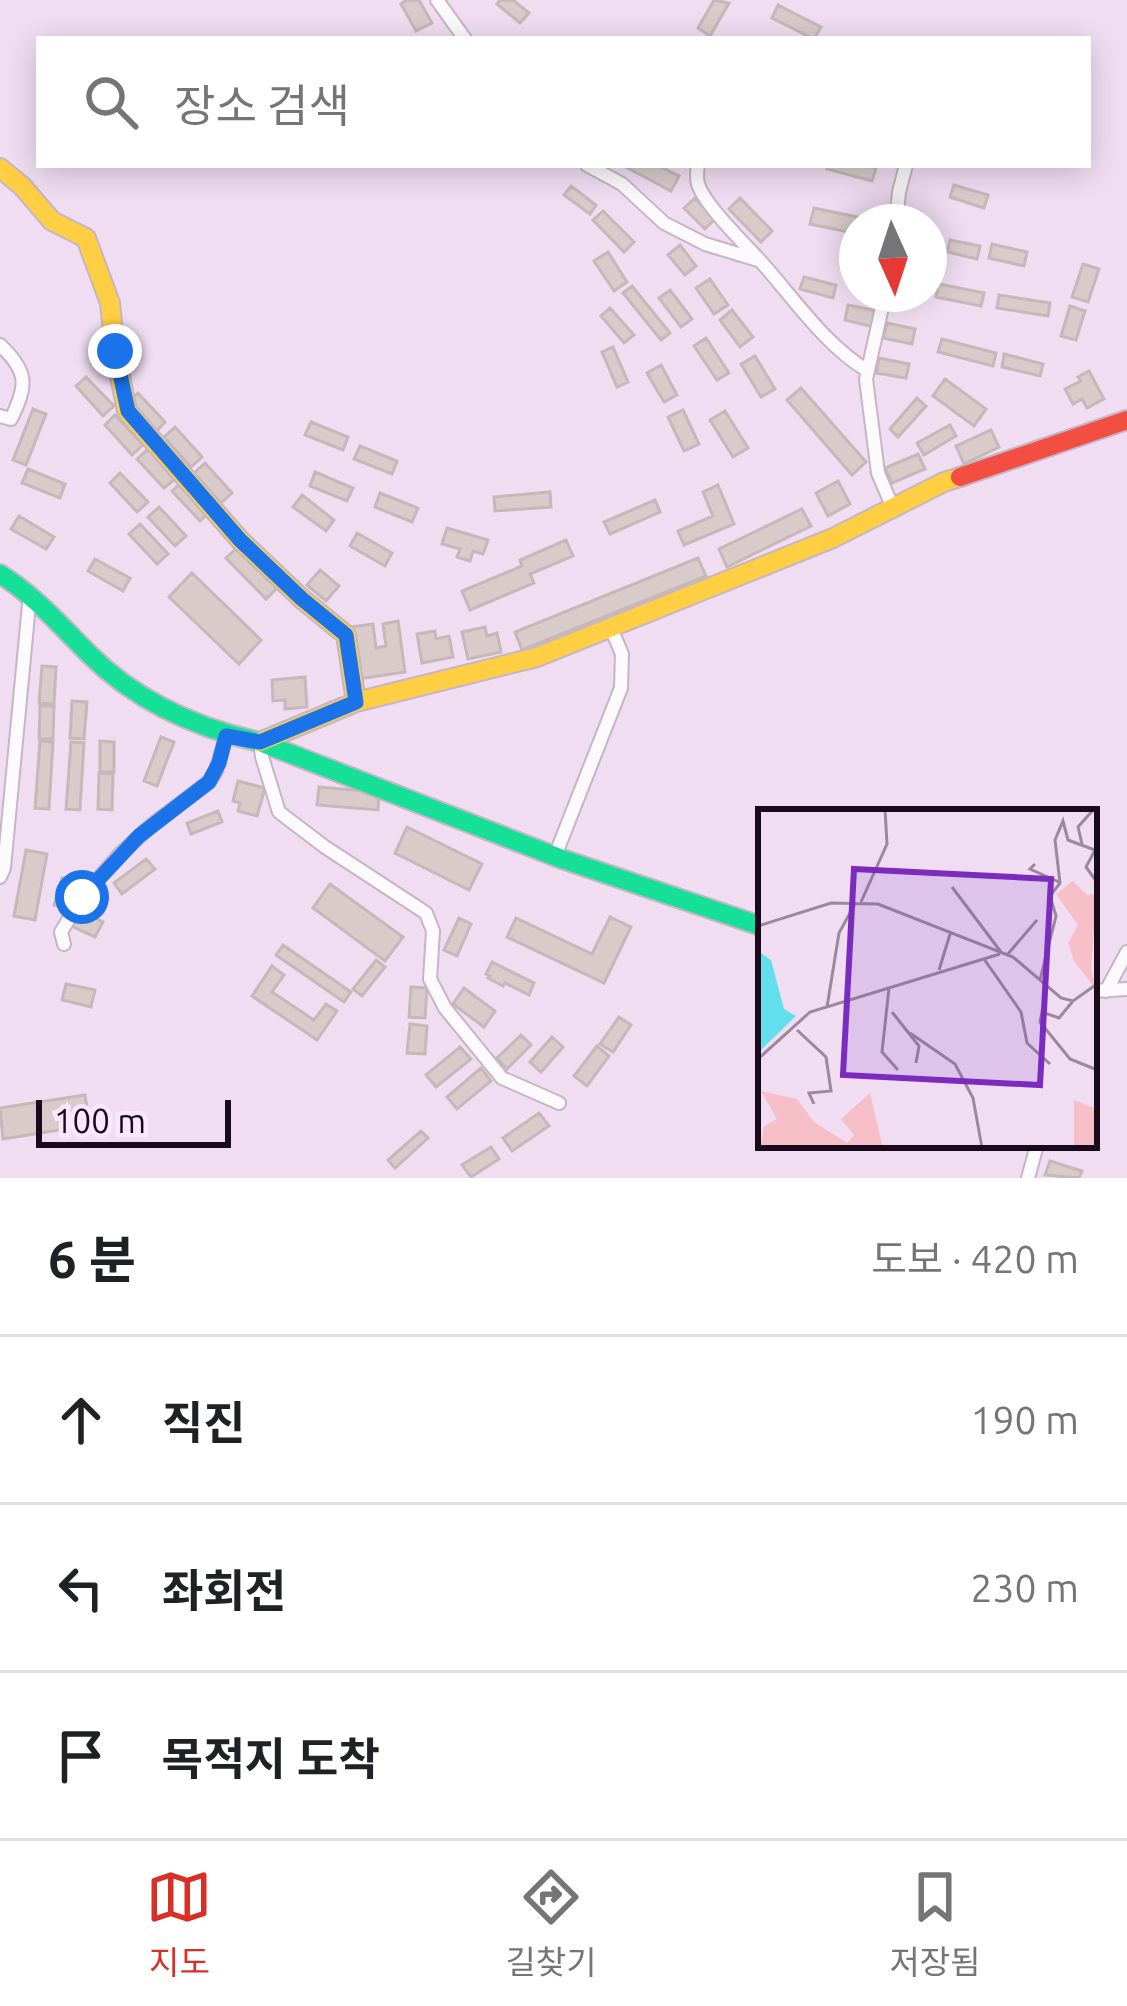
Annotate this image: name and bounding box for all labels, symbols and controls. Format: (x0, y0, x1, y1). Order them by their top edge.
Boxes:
search box (36, 36, 1091, 168)
icon: search (78, 69, 144, 135)
text: 장소 검색 (174, 80, 350, 131)
north arrow (839, 204, 947, 312)
route end (88, 324, 142, 378)
inset map (758, 809, 1097, 1148)
route start (55, 870, 109, 924)
scale bar (36, 1094, 231, 1147)
text: 100 m (54, 1102, 146, 1139)
text: 6 분 (48, 1230, 136, 1288)
text: 도보 · 420 m (871, 1237, 1079, 1280)
icon: ahead (48, 1387, 114, 1453)
text: 직진 (162, 1397, 245, 1448)
text: 190 m (970, 1398, 1079, 1441)
icon: left (48, 1555, 114, 1621)
text: 좌회전 (162, 1565, 286, 1616)
text: 230 m (970, 1566, 1079, 1609)
icon: arrive (48, 1723, 114, 1789)
text: 목적지 도착 (162, 1733, 380, 1784)
tab: 지도 (146, 1864, 212, 1984)
tab: 길찾기 (505, 1864, 597, 1984)
tab: 저장됨 (889, 1864, 981, 1984)

